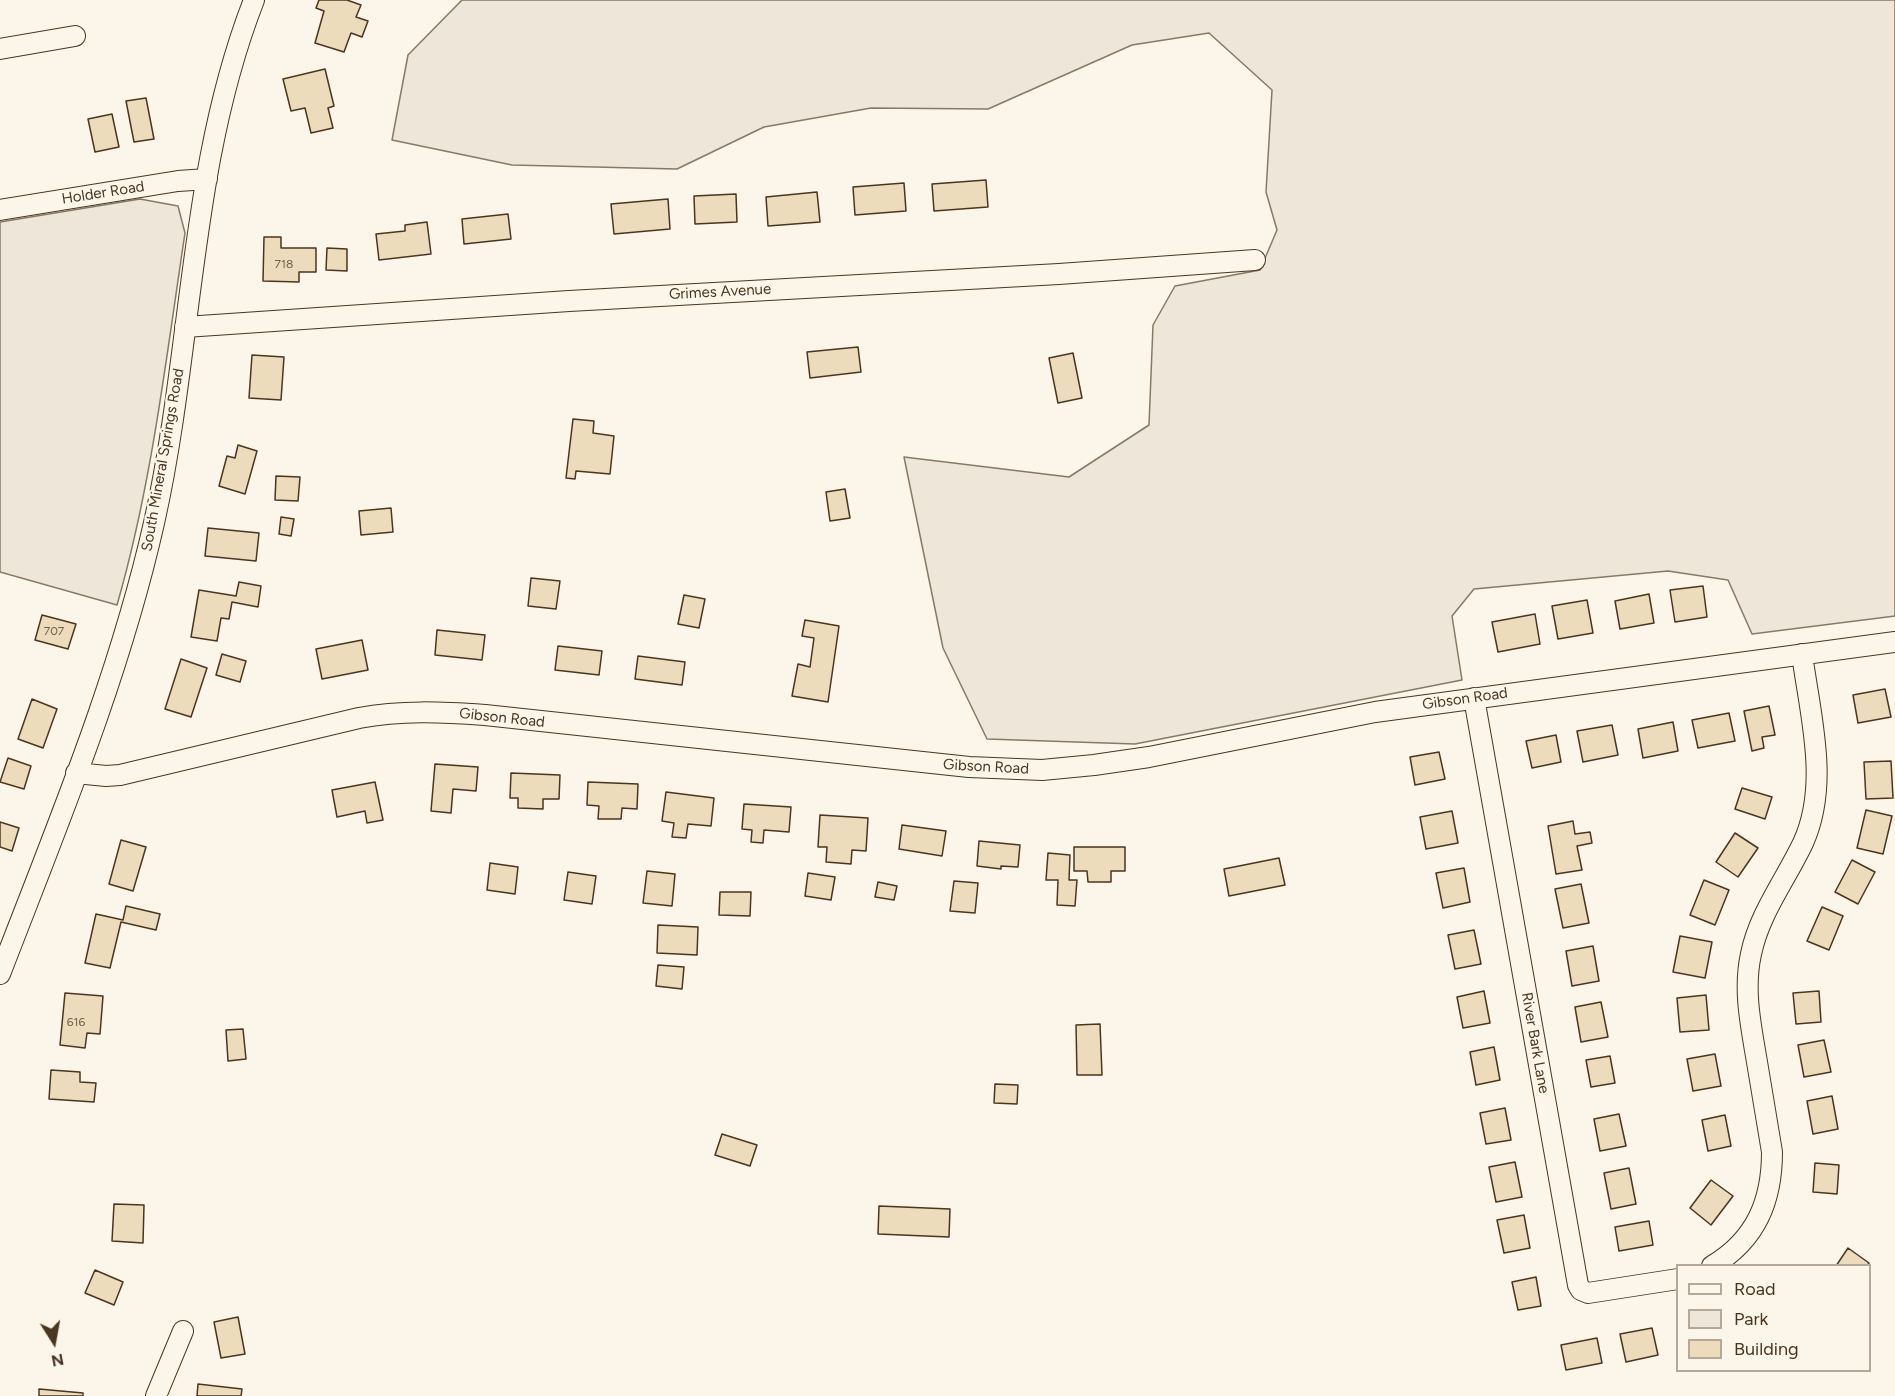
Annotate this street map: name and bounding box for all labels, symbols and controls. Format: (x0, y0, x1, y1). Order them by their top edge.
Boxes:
street label: Holder Road (60, 178, 146, 208)
house number: 718 (275, 257, 293, 271)
street label: Grimes Avenue (668, 280, 772, 304)
street label: South Mineral Springs Road (138, 367, 188, 553)
house number: 707 (44, 624, 64, 638)
street label: Gibson Road (1421, 684, 1509, 714)
street label: Gibson Road (458, 705, 546, 731)
street label: Gibson Road (943, 756, 1029, 778)
street label: River Bark Lane (1517, 991, 1553, 1095)
house number: 616 (67, 1015, 85, 1029)
legend (1676, 1264, 1871, 1372)
text: Road (1734, 1278, 1775, 1300)
text: Park (1734, 1308, 1768, 1330)
north arrow (24, 1312, 84, 1372)
text: Building (1734, 1338, 1799, 1360)
text: N (50, 1350, 65, 1371)

